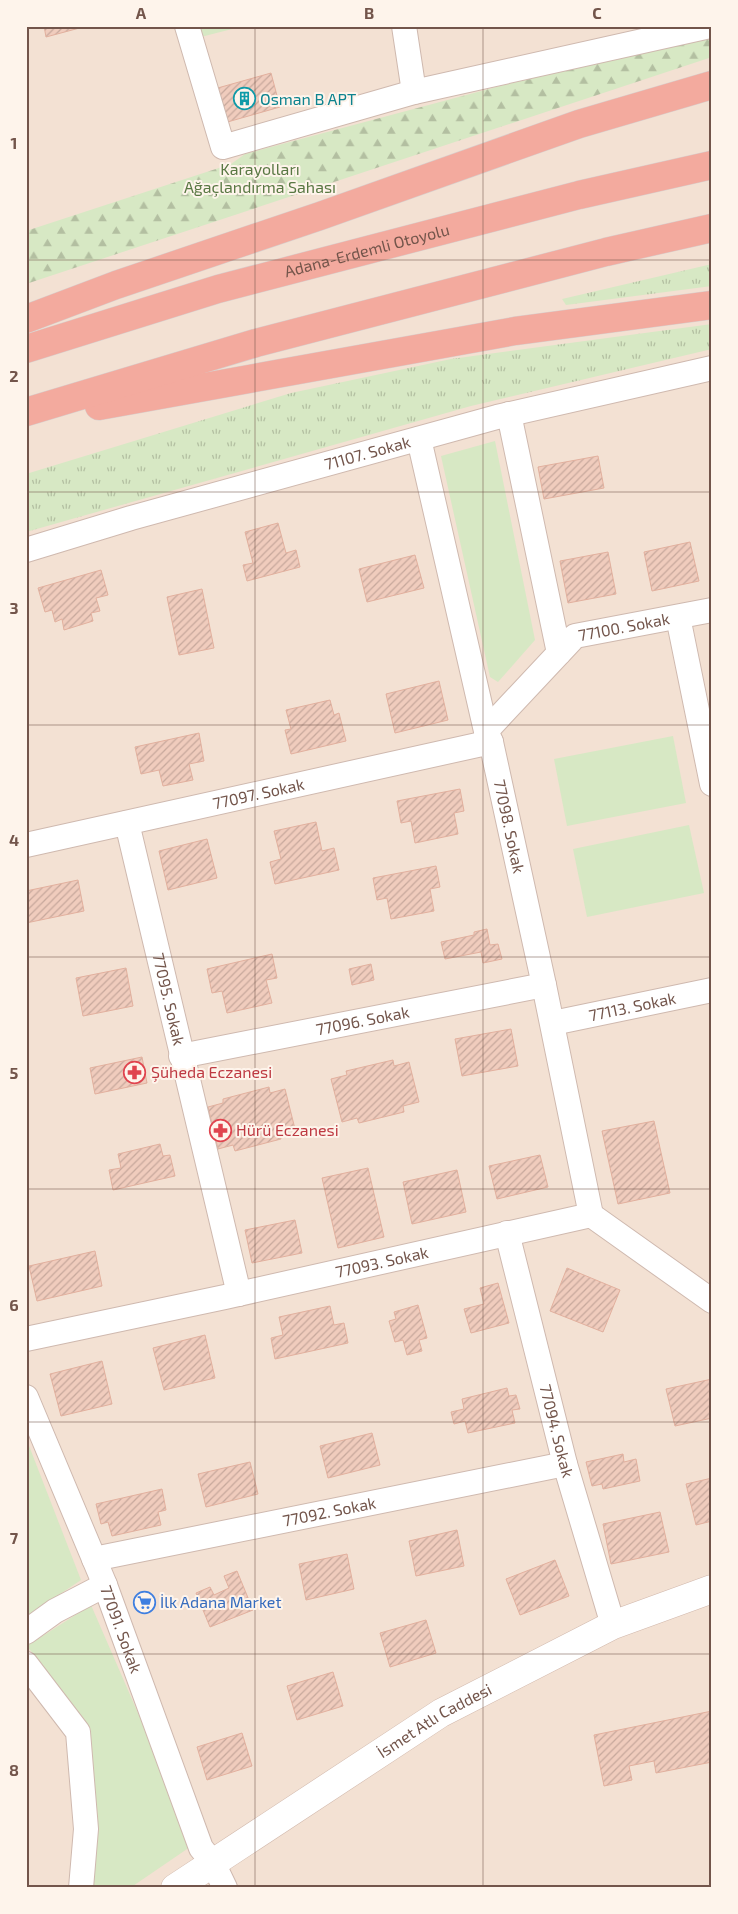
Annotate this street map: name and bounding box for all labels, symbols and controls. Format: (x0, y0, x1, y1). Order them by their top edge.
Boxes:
text: A (136, 3, 147, 22)
text: B (364, 3, 374, 22)
text: C (592, 3, 602, 22)
building icon: Osman B APT (232, 87, 256, 111)
place label: Osman B APT (260, 89, 356, 108)
text: 1 (11, 133, 17, 152)
park label: Karayolları Ağaçlandırma Sahası (184, 159, 336, 197)
street label: Adana-Erdemli Otoyolu (282, 219, 451, 280)
text: 2 (9, 366, 19, 385)
street label: 71107. Sokak (322, 431, 412, 473)
text: 3 (9, 598, 19, 617)
street label: 77100. Sokak (577, 608, 671, 644)
street label: 77097. Sokak (211, 774, 306, 812)
street label: 77098. Sokak (490, 778, 529, 875)
text: 4 (9, 830, 19, 849)
street label: 77095. Sokak (149, 951, 190, 1047)
street label: 77113. Sokak (587, 988, 677, 1024)
street label: 77096. Sokak (314, 1002, 411, 1038)
pharmacy icon: Şüheda Eczanesi (123, 1060, 147, 1084)
place label: Şüheda Eczanesi (151, 1062, 272, 1082)
text: 5 (10, 1063, 19, 1082)
pharmacy icon: Hürü Eczanesi (208, 1118, 232, 1142)
place label: Hürü Eczanesi (236, 1120, 339, 1139)
street label: 77093. Sokak (333, 1242, 430, 1281)
text: 6 (9, 1295, 19, 1314)
street label: 77094. Sokak (536, 1382, 578, 1480)
street label: 77092. Sokak (281, 1492, 377, 1530)
text: 7 (10, 1528, 19, 1547)
street label: 77091. Sokak (97, 1583, 146, 1676)
supermarket icon: İlk Adana Market (132, 1590, 156, 1614)
place label: İlk Adana Market (160, 1592, 282, 1611)
street label: İsmet Atlı Caddesi (374, 1679, 494, 1761)
text: 8 (9, 1760, 19, 1779)

